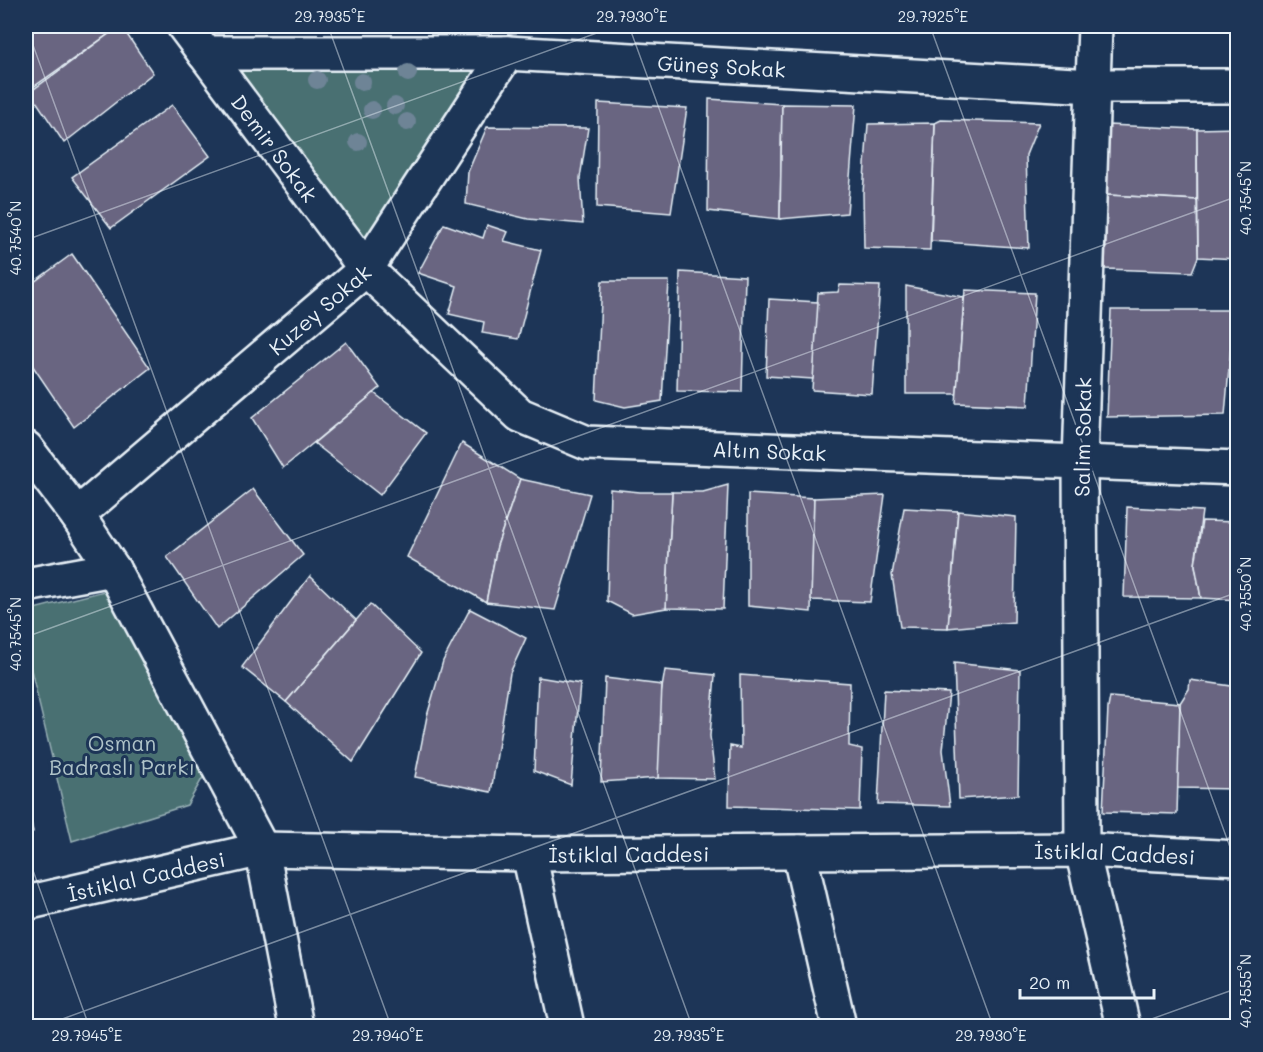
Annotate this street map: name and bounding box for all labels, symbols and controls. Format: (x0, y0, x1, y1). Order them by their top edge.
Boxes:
text: 29.7935°E (295, 6, 366, 26)
text: 29.7930°E (596, 6, 668, 26)
text: 29.7925°E (898, 6, 969, 26)
street label: Güneş Sokak (657, 48, 786, 82)
street label: Demir Sokak (226, 89, 324, 207)
text: 40.7545°N (1235, 161, 1255, 235)
text: 40.7540°N (5, 201, 25, 275)
street label: Kuzey Sokak (262, 258, 376, 360)
street label: Salim Sokak (1067, 377, 1097, 497)
street label: Altın Sokak (712, 434, 827, 466)
text: 40.7550°N (1235, 557, 1255, 631)
text: 40.7545°N (5, 597, 25, 671)
park label: Osman Badraslı Parkı (49, 729, 195, 780)
street label: İstiklal Caddesi (1034, 836, 1196, 869)
street label: İstiklal Caddesi (548, 839, 709, 867)
street label: İstiklal Caddesi (64, 844, 227, 907)
text: 40.7555°N (1235, 954, 1255, 1028)
scale bar (1020, 962, 1154, 1000)
text: 20 m (1029, 970, 1070, 994)
text: 29.7945°E (52, 1025, 123, 1045)
text: 29.7940°E (352, 1025, 424, 1045)
text: 29.7935°E (654, 1025, 725, 1045)
text: 29.7930°E (955, 1025, 1027, 1045)

